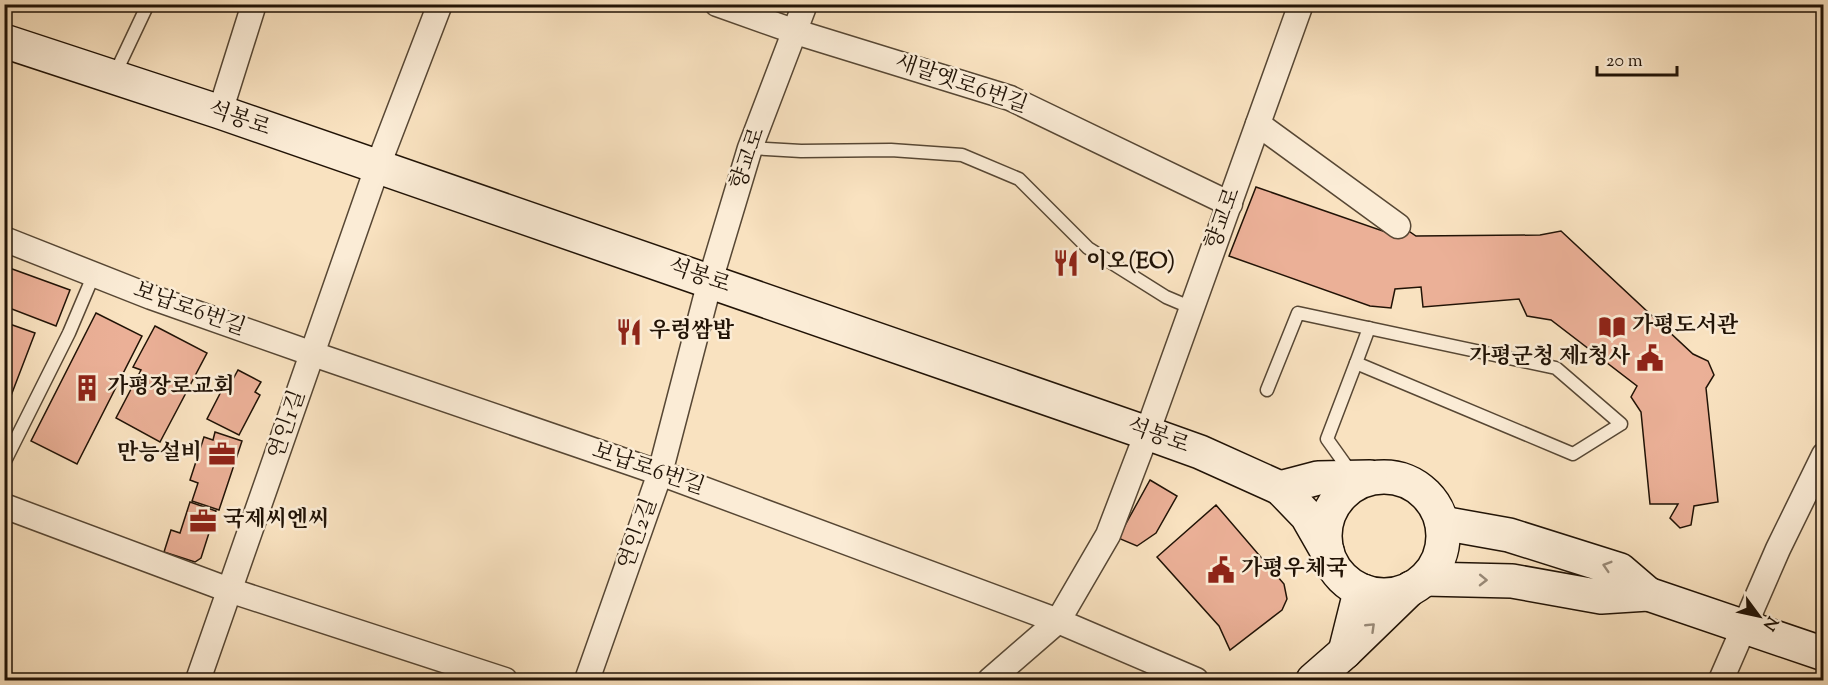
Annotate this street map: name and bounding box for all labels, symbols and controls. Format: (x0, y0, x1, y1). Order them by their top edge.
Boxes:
scale bar (1597, 39, 1676, 77)
street label: 새말옛로6번길 (890, 47, 1032, 123)
text: 20 m (1606, 49, 1643, 75)
street label: 석봉로 (204, 94, 274, 146)
street label: 향교로 (723, 124, 775, 194)
street label: 향교로 (1198, 184, 1250, 254)
place label: 이오(EO) (1086, 247, 1175, 279)
restaurant icon: 이오(EO) (1051, 248, 1081, 278)
street label: 석봉로 (664, 251, 734, 303)
street label: 보납로6번길 (128, 275, 250, 345)
place label: 가평도서관 (1632, 311, 1739, 343)
library icon: 가평도서관 (1597, 312, 1627, 342)
place label: 우렁쌈밥 (649, 316, 735, 348)
restaurant icon: 우렁쌈밥 (614, 317, 644, 347)
place label: 가평군청 제1청사 (1469, 342, 1631, 374)
public building icon: 가평군청 제1청사 (1635, 343, 1665, 373)
place label: 가평장로교회 (107, 372, 235, 404)
building icon: 가평장로교회 (72, 373, 102, 403)
street label: 연인1길 (261, 386, 315, 464)
street label: 석봉로 (1123, 411, 1193, 463)
street label: 보납로6번길 (587, 436, 709, 504)
place label: 만능설비 (117, 438, 202, 470)
office icon: 만능설비 (207, 439, 237, 469)
street label: 연인2길 (611, 494, 667, 574)
place label: 국제씨엔씨 (223, 505, 329, 537)
office icon: 국제씨엔씨 (188, 506, 218, 536)
place label: 가평우체국 (1241, 554, 1348, 586)
public building icon: 가평우체국 (1206, 555, 1236, 585)
one-way arrow (1602, 561, 1613, 573)
one-way arrow (1479, 574, 1488, 586)
north arrow (1729, 586, 1789, 646)
text: N (1756, 611, 1783, 635)
one-way arrow (1364, 623, 1375, 634)

